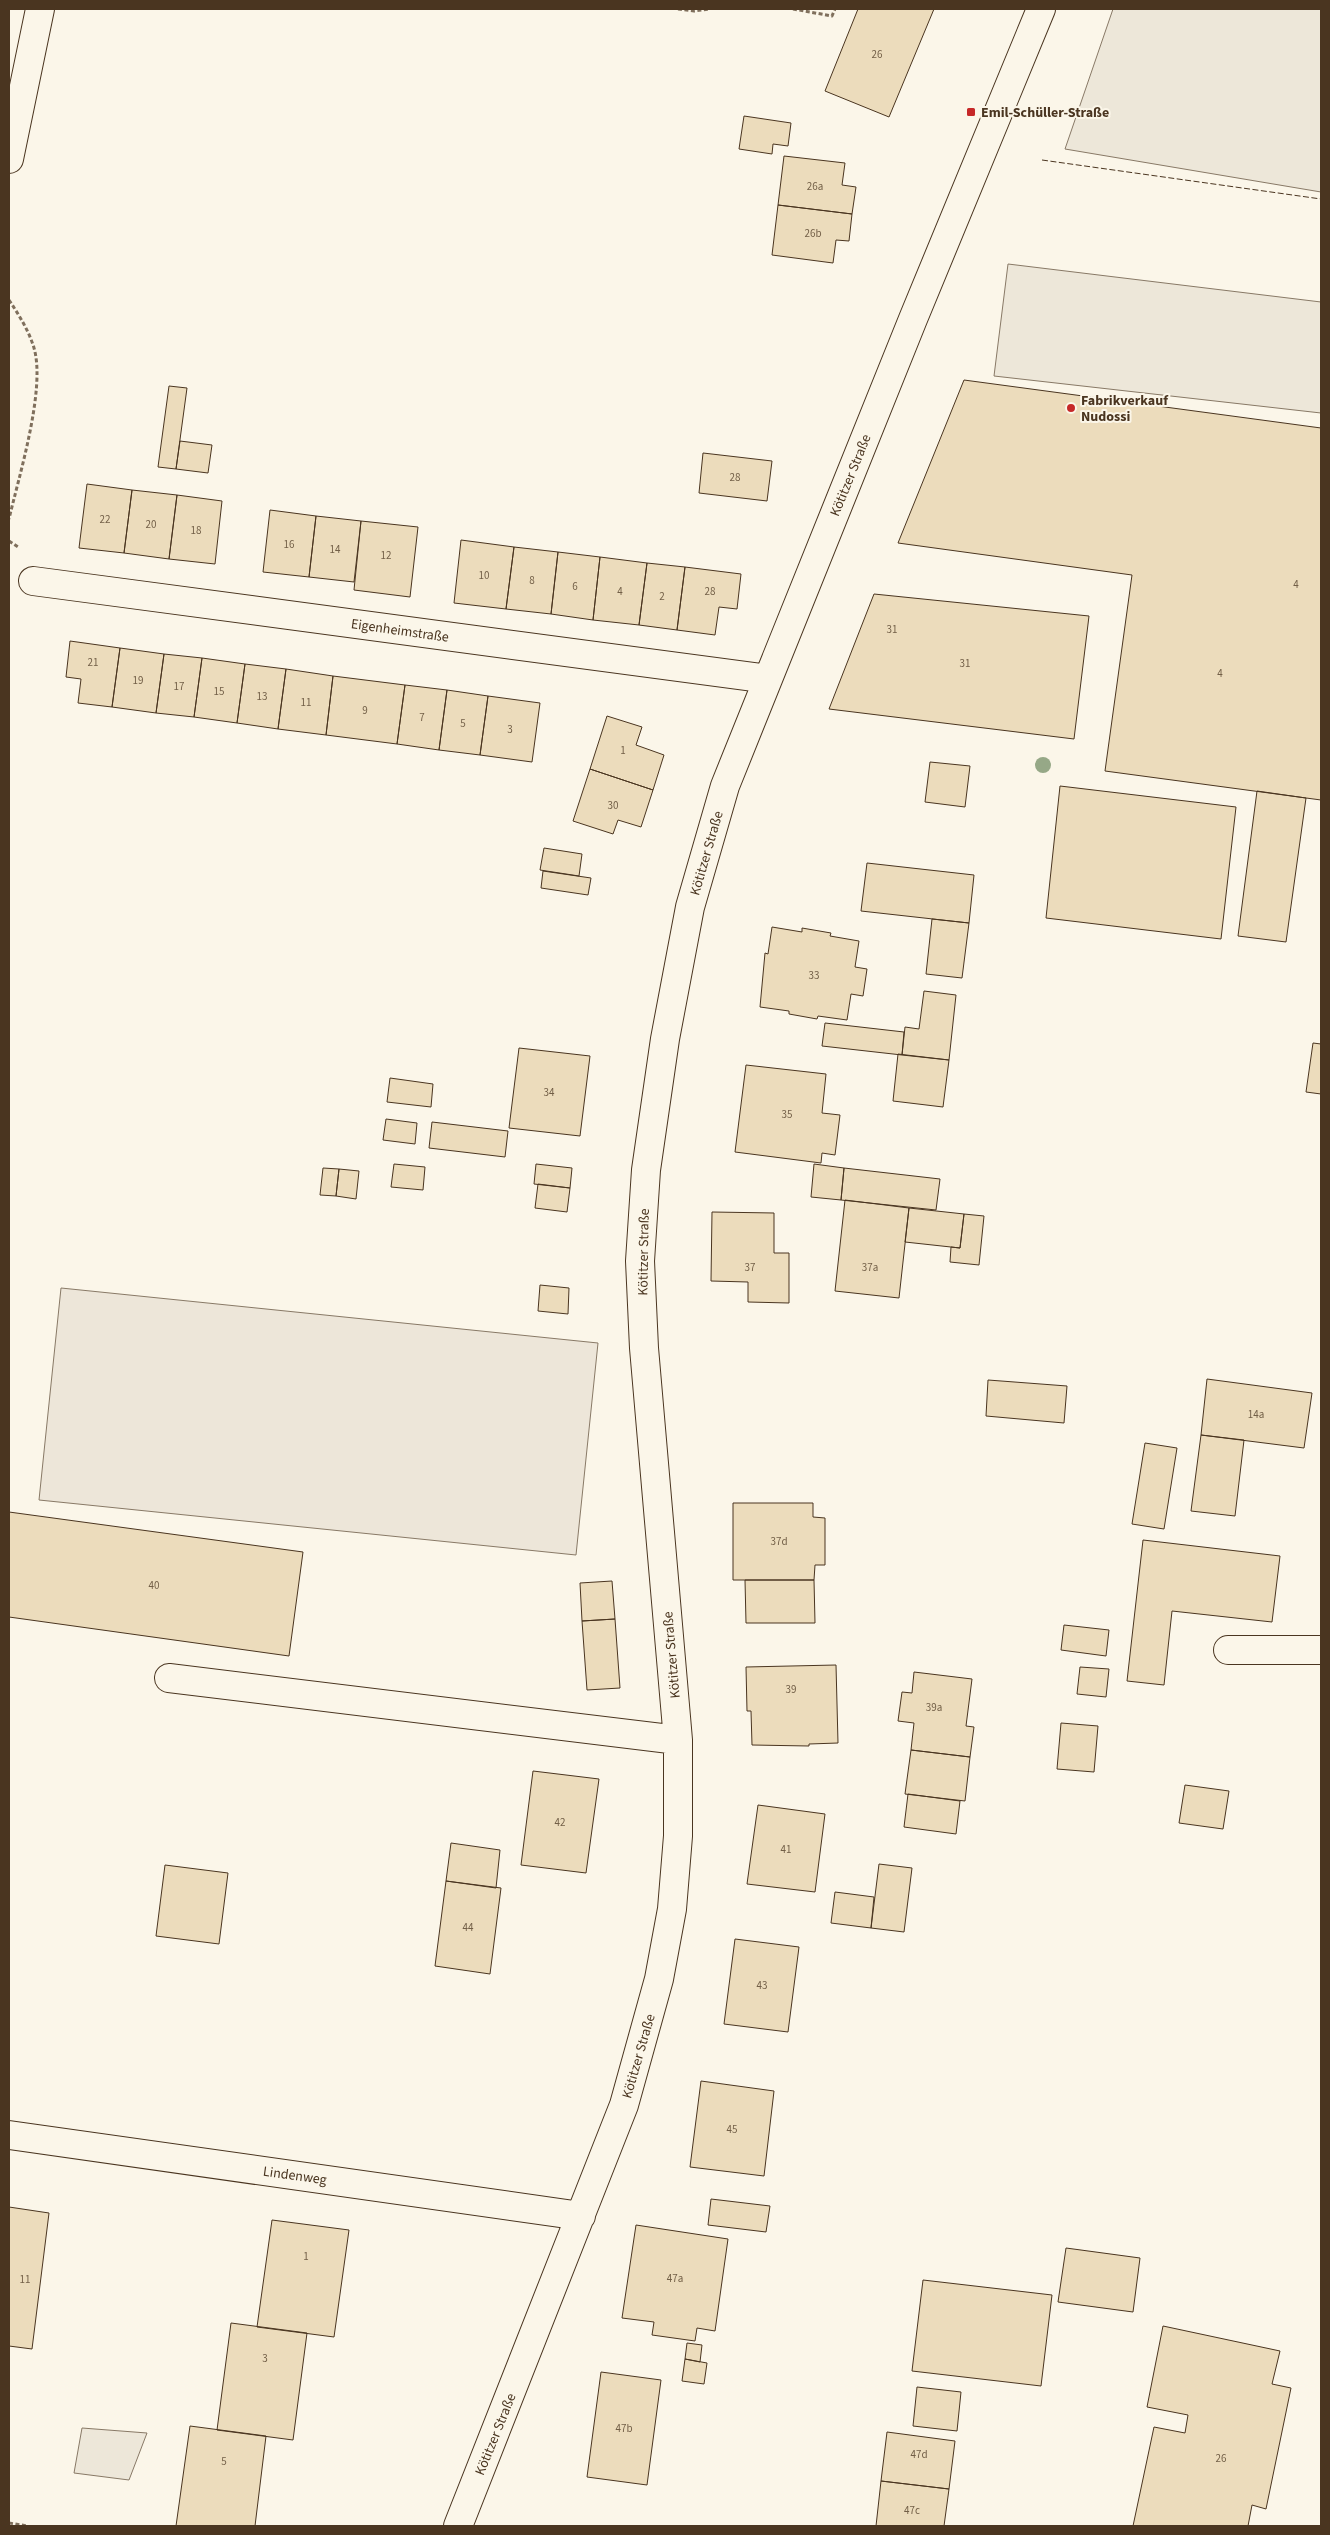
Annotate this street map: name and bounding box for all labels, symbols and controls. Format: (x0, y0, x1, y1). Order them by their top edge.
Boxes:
house number: 26 (872, 47, 883, 62)
place label: Emil-Schüller-Straße (981, 103, 1109, 123)
marker: Emil-Schüller-Straße (965, 106, 977, 118)
house number: 26a (807, 179, 823, 194)
house number: 26b (804, 226, 822, 241)
place label: Fabrikverkauf Nudossi (1081, 391, 1169, 427)
marker: Fabrikverkauf Nudossi (1065, 402, 1077, 414)
street label: Kötitzer Straße (825, 431, 877, 520)
house number: 28 (730, 470, 741, 485)
house number: 22 (100, 512, 110, 527)
house number: 20 (146, 517, 156, 532)
house number: 18 (191, 523, 202, 538)
house number: 16 (284, 537, 295, 552)
house number: 14 (330, 542, 341, 557)
house number: 12 (381, 548, 391, 563)
house number: 10 (479, 568, 489, 583)
house number: 8 (529, 573, 535, 588)
house number: 4 (1293, 577, 1299, 592)
house number: 6 (572, 579, 578, 594)
house number: 4 (617, 584, 623, 599)
house number: 28 (705, 584, 716, 599)
house number: 2 (659, 589, 665, 604)
street label: Eigenheimstraße (350, 614, 450, 648)
house number: 31 (887, 622, 897, 637)
house number: 21 (88, 655, 98, 670)
house number: 31 (960, 656, 970, 671)
house number: 4 (1217, 666, 1223, 681)
house number: 19 (133, 673, 143, 688)
house number: 17 (174, 679, 184, 694)
house number: 15 (214, 684, 224, 699)
house number: 13 (257, 689, 267, 704)
house number: 11 (301, 695, 311, 710)
house number: 9 (362, 703, 368, 718)
house number: 7 (419, 710, 425, 725)
house number: 5 (460, 716, 466, 731)
house number: 3 (507, 722, 513, 737)
house number: 1 (620, 743, 626, 758)
house number: 30 (608, 798, 618, 813)
street label: Kötitzer Straße (685, 809, 729, 898)
house number: 33 (809, 968, 819, 983)
house number: 34 (544, 1085, 555, 1100)
house number: 35 (782, 1107, 792, 1122)
street label: Kötitzer Straße (633, 1208, 655, 1296)
house number: 37 (745, 1260, 755, 1275)
house number: 37a (862, 1260, 878, 1275)
house number: 14a (1248, 1407, 1264, 1422)
house number: 37d (770, 1534, 788, 1549)
house number: 40 (149, 1578, 159, 1593)
street label: Kötitzer Straße (658, 1611, 686, 1699)
house number: 39 (786, 1682, 796, 1697)
house number: 39a (926, 1700, 942, 1715)
house number: 42 (555, 1815, 565, 1830)
house number: 41 (781, 1842, 791, 1857)
house number: 44 (463, 1920, 474, 1935)
house number: 43 (757, 1978, 767, 1993)
street label: Kötitzer Straße (617, 2012, 661, 2101)
house number: 45 (727, 2122, 737, 2137)
street label: Lindenweg (262, 2162, 328, 2190)
house number: 1 (303, 2249, 309, 2264)
house number: 47a (667, 2271, 683, 2286)
house number: 11 (20, 2272, 30, 2287)
house number: 3 (262, 2351, 268, 2366)
street label: Kötitzer Straße (470, 2390, 522, 2479)
house number: 47b (615, 2421, 633, 2436)
house number: 47d (910, 2447, 928, 2462)
house number: 26 (1216, 2451, 1227, 2466)
house number: 5 (221, 2454, 227, 2469)
house number: 47c (904, 2503, 920, 2518)

